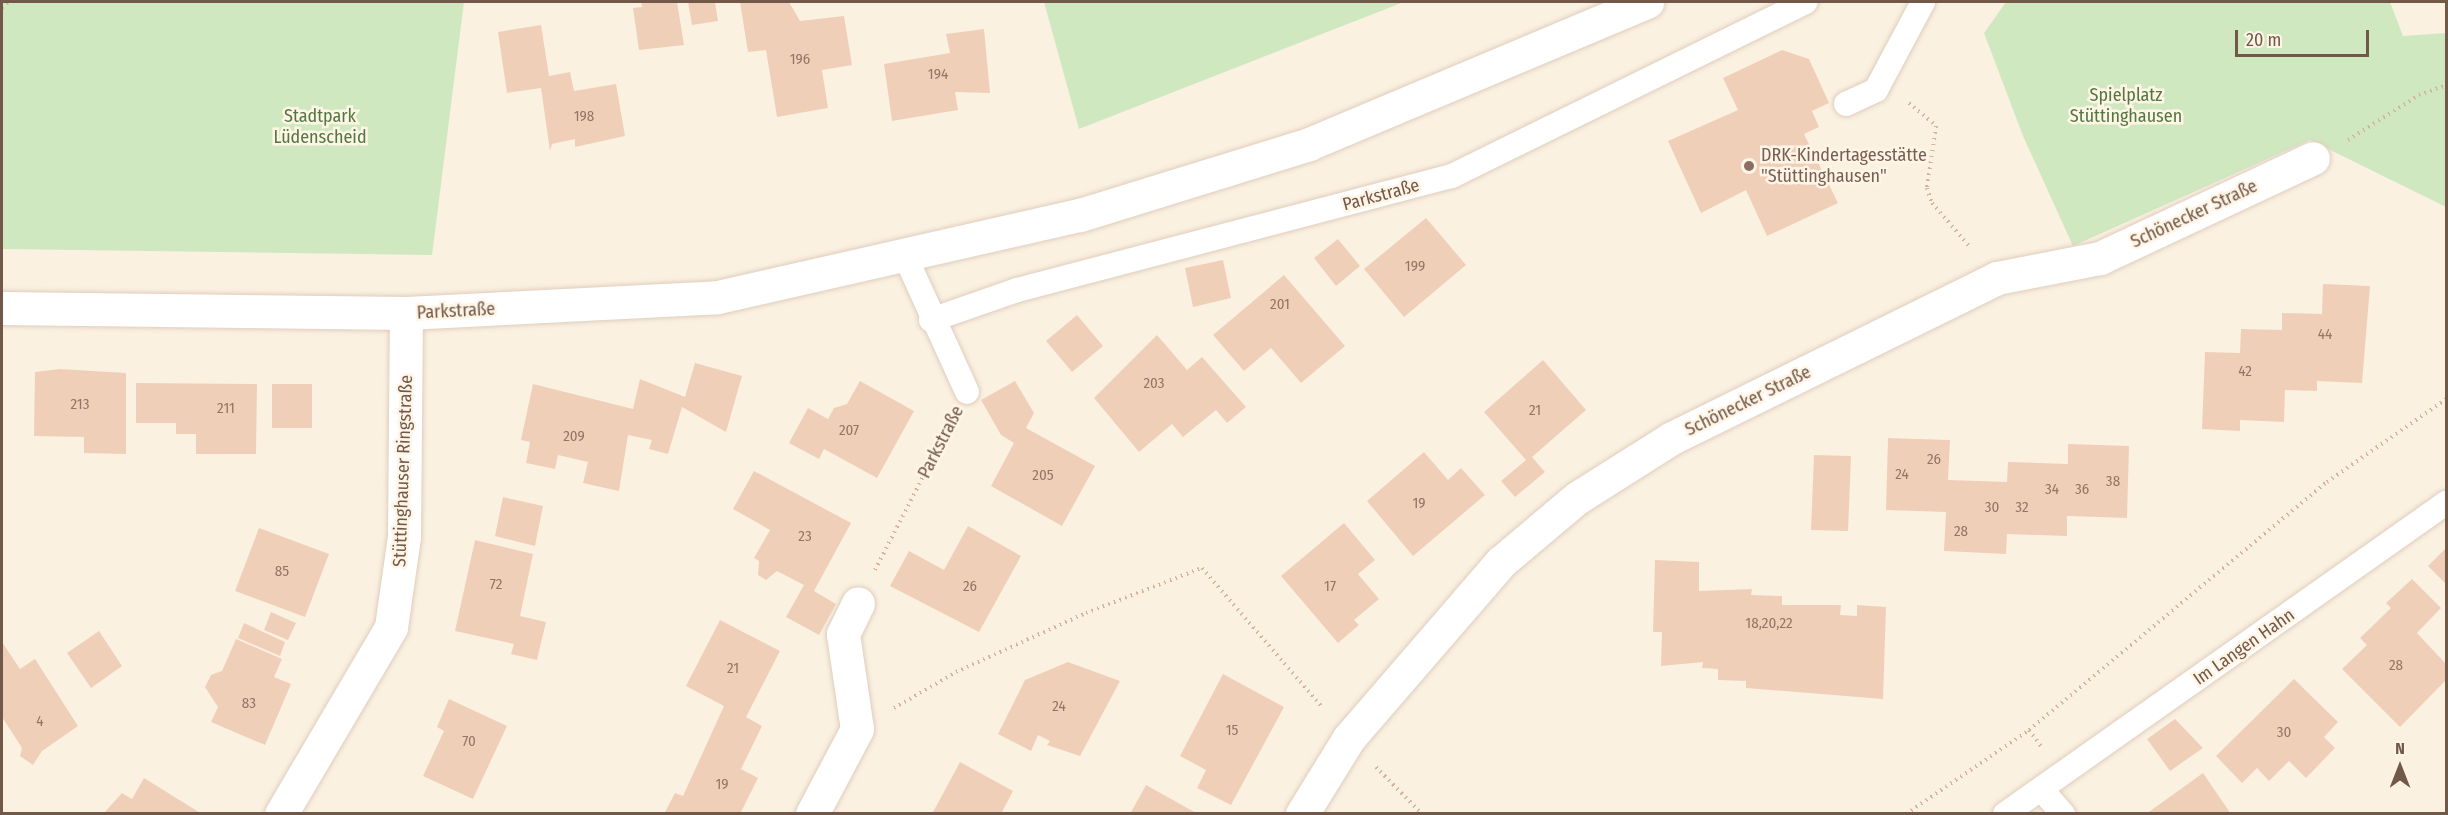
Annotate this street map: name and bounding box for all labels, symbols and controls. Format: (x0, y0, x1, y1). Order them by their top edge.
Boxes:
scale bar (2238, 18, 2372, 56)
text: 20 m (2246, 29, 2281, 51)
house number: 196 (790, 51, 810, 69)
house number: 194 (928, 66, 948, 84)
park label: Spielplatz Stüttinghausen (2070, 85, 2182, 128)
park label: Stadtpark Lüdenscheid (273, 106, 367, 148)
house number: 198 (574, 108, 594, 126)
place label: DRK-Kindertagesstätte "Stüttinghausen" (1761, 145, 1927, 188)
marker: DRK-Kindertagesstätte "Stüttinghausen" (1742, 159, 1756, 173)
street label: Parkstraße (1340, 174, 1422, 216)
street label: Schönecker Straße (2127, 175, 2261, 253)
house number: 199 (1405, 258, 1425, 276)
house number: 201 (1270, 296, 1290, 314)
street label: Parkstraße (416, 298, 496, 324)
house number: 44 (2318, 326, 2332, 344)
street label: Schönecker Straße (1682, 361, 1814, 441)
house number: 42 (2238, 363, 2252, 381)
street label: Stüttinghauser Ringstraße (389, 375, 417, 567)
house number: 203 (1143, 375, 1165, 393)
house number: 213 (71, 396, 89, 414)
house number: 211 (217, 400, 235, 418)
street label: Parkstraße (914, 402, 968, 482)
house number: 21 (1529, 402, 1541, 420)
house number: 207 (839, 422, 859, 440)
house number: 209 (563, 428, 585, 446)
house number: 26 (1927, 451, 1941, 469)
house number: 24 (1895, 466, 1909, 484)
house number: 205 (1032, 467, 1054, 485)
house number: 38 (2106, 473, 2120, 491)
house number: 34 (2045, 481, 2059, 499)
house number: 36 (2075, 481, 2089, 499)
house number: 19 (1412, 495, 1426, 513)
house number: 30 (1985, 499, 1999, 517)
house number: 32 (2015, 499, 2029, 517)
house number: 28 (1954, 523, 1968, 541)
house number: 23 (798, 528, 812, 546)
house number: 85 (275, 563, 289, 581)
house number: 72 (490, 576, 502, 594)
house number: 26 (963, 578, 977, 596)
house number: 17 (1324, 578, 1336, 596)
street label: Im Langen Hahn (2189, 604, 2299, 690)
house number: 18,20,22 (1745, 615, 1793, 633)
house number: 28 (2389, 657, 2403, 675)
house number: 21 (727, 660, 739, 678)
house number: 83 (242, 695, 256, 713)
house number: 24 (1052, 698, 1066, 716)
house number: 4 (36, 713, 44, 731)
house number: 15 (1226, 722, 1238, 740)
house number: 30 (2277, 724, 2291, 742)
house number: 70 (462, 733, 476, 751)
north arrow (2370, 737, 2430, 797)
text: N (2395, 739, 2405, 758)
house number: 19 (715, 776, 729, 794)

